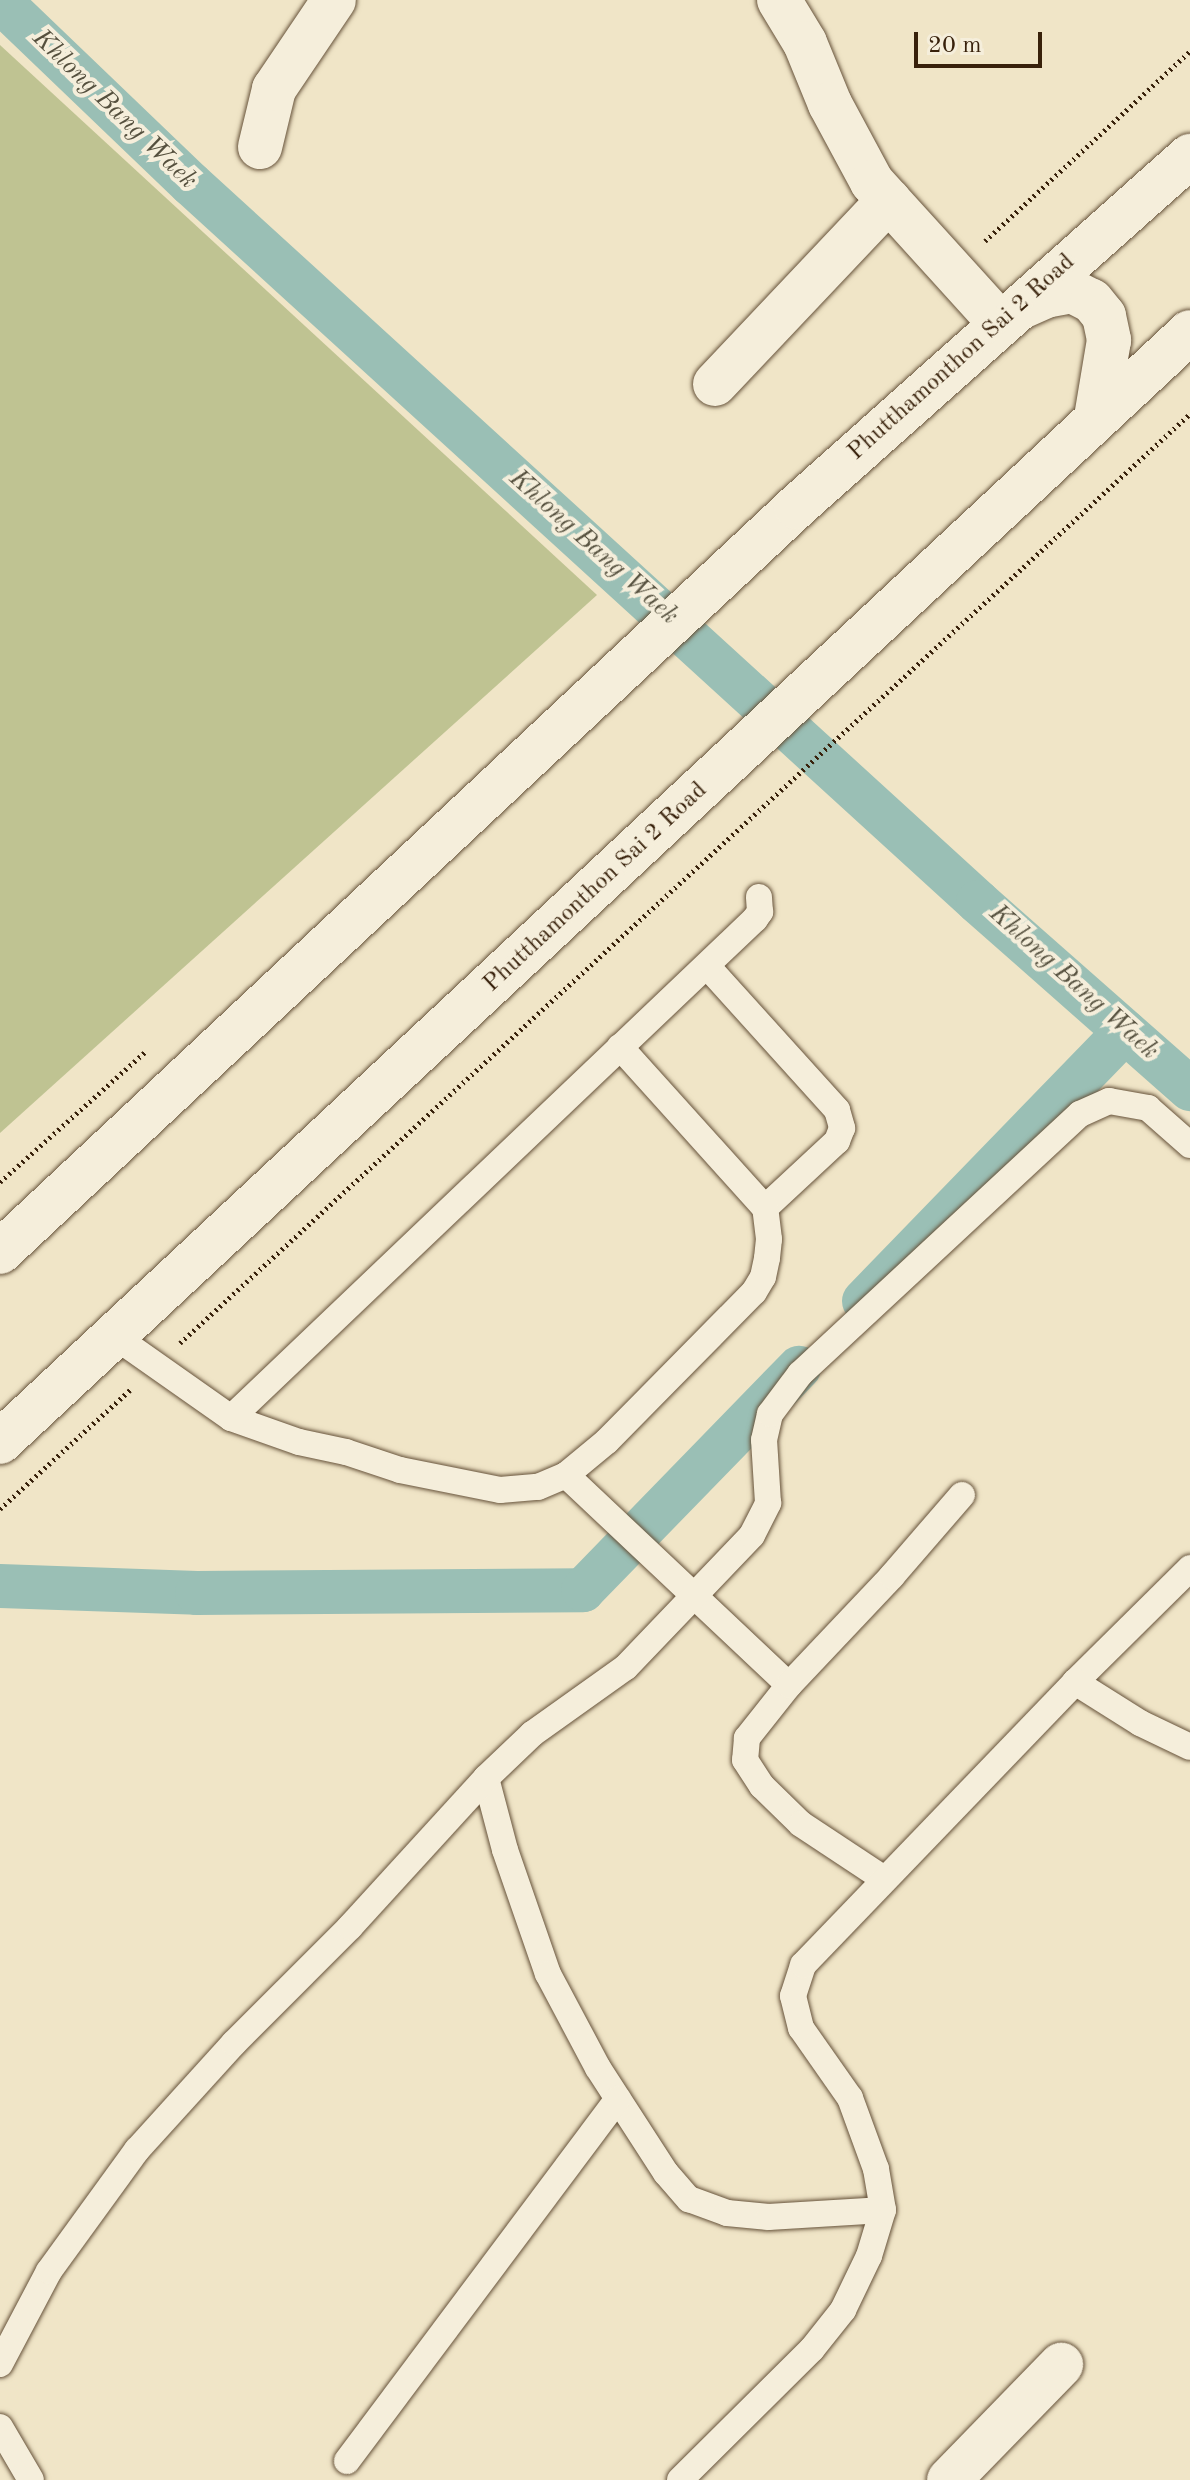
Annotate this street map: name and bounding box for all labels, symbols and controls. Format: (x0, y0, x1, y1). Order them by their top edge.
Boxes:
scale bar (918, 16, 1046, 66)
water label: Khlong Bang Waek (25, 23, 203, 197)
text: 20 m (928, 34, 982, 58)
street label: Phutthamonthon Sai 2 Road (843, 249, 1081, 467)
water label: Khlong Bang Waek (502, 464, 684, 632)
street label: Phutthamonthon Sai 2 Road (478, 777, 714, 999)
water label: Khlong Bang Waek (982, 899, 1164, 1067)

